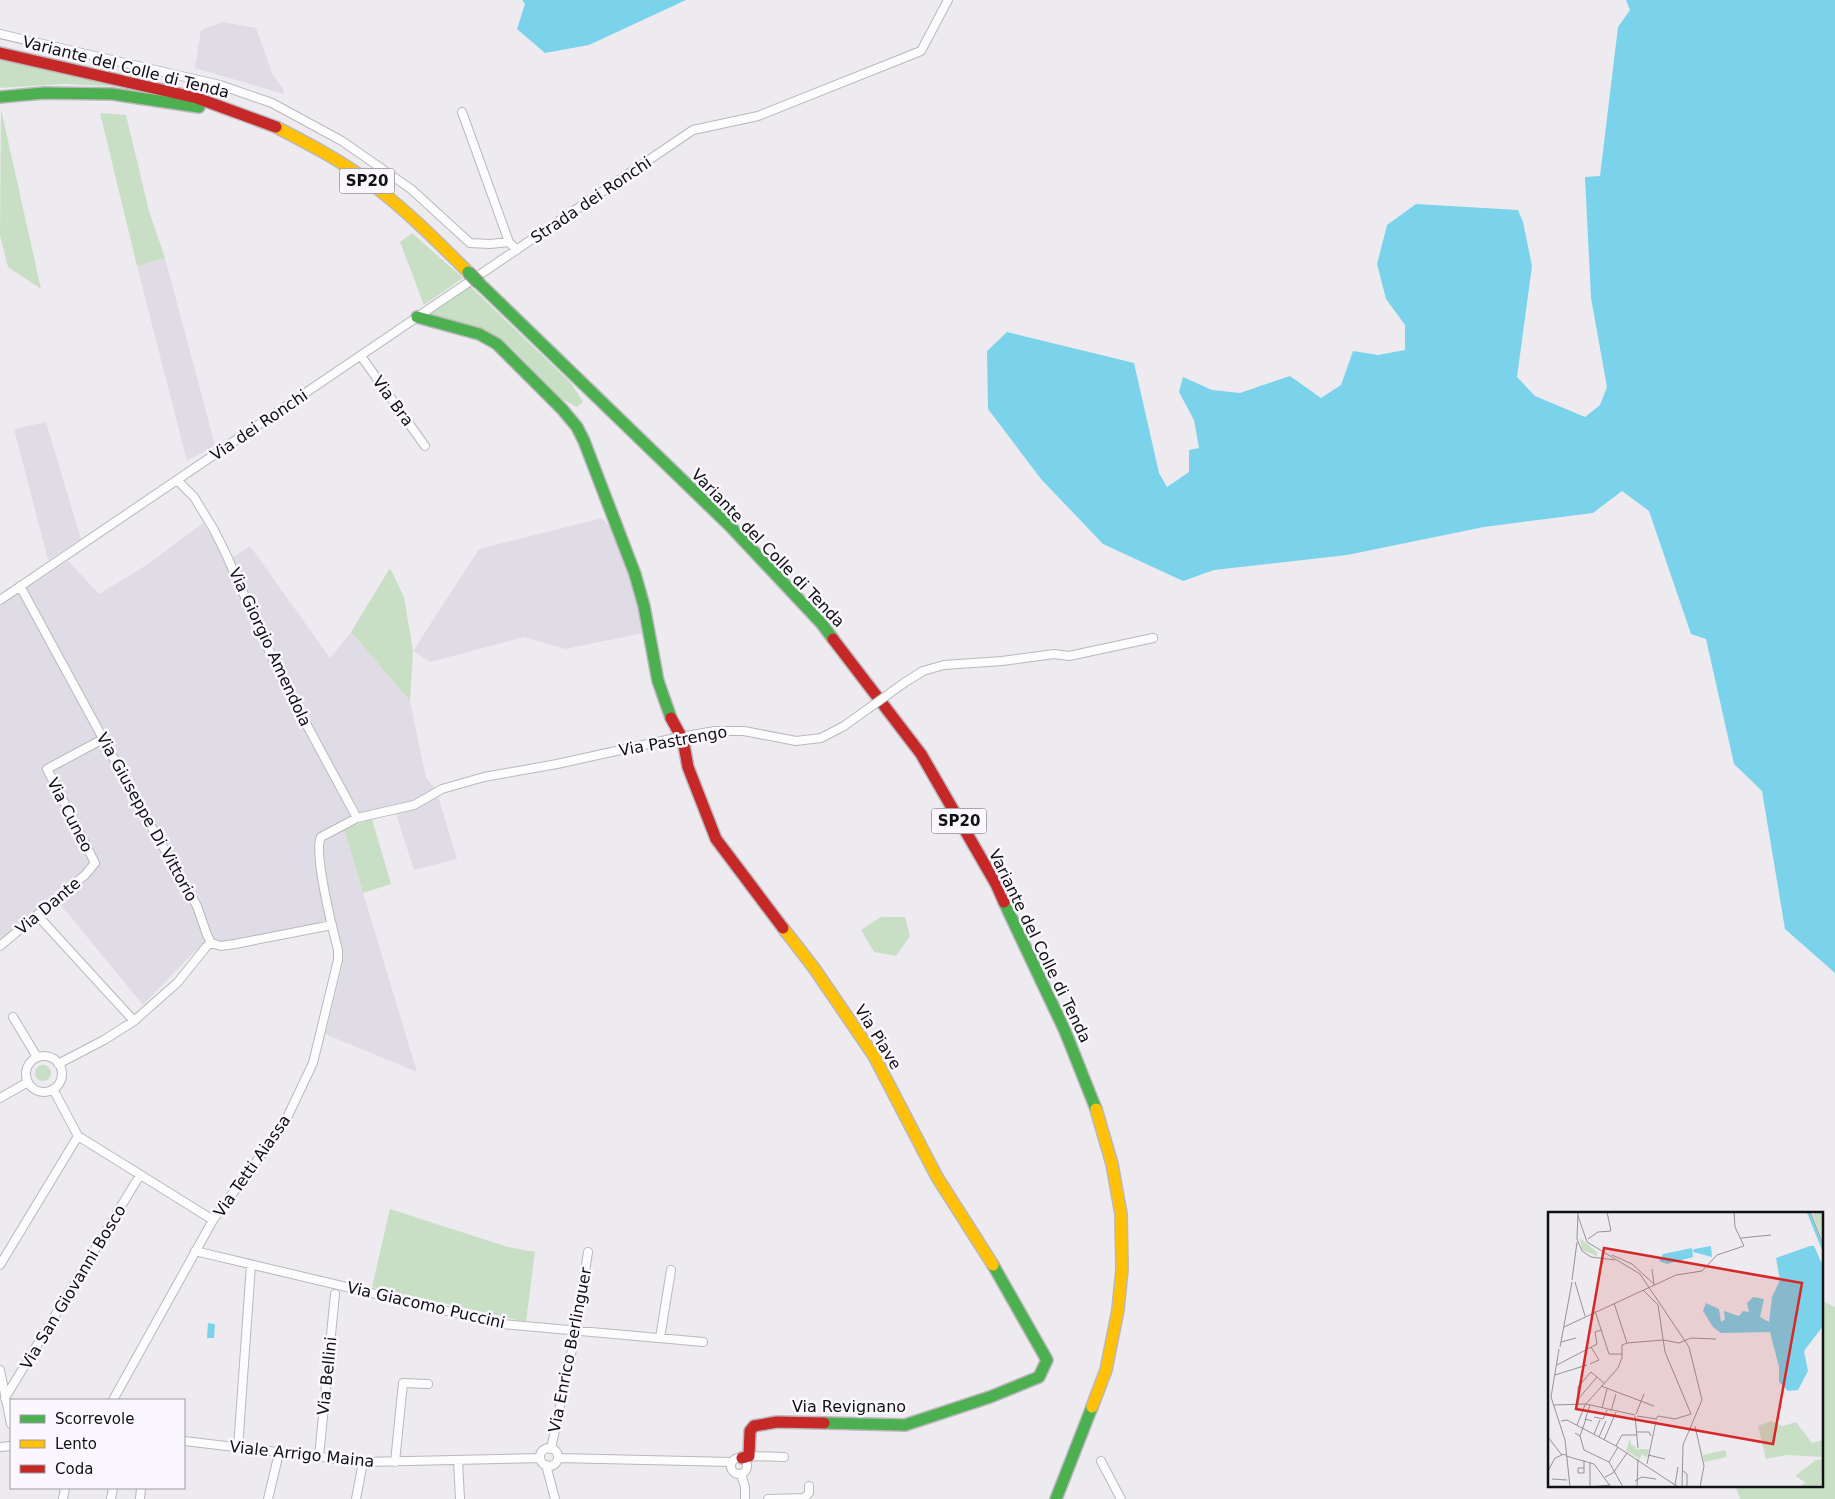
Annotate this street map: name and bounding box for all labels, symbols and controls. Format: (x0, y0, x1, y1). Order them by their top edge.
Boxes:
street label: Variante del Colle di Tenda (21, 32, 231, 102)
street label: Strada dei Ronchi (527, 153, 655, 247)
road number: SP20 (340, 168, 394, 194)
street label: Via Bra (368, 372, 418, 430)
street label: Via dei Ronchi (207, 385, 311, 465)
street label: Variante del Colle di Tenda (687, 465, 849, 631)
street label: Via Giorgio Amendola (225, 565, 315, 729)
street label: Via Pastrengo (617, 722, 729, 760)
street label: Via Giuseppe Di Vittorio (93, 729, 201, 905)
street label: Via Cuneo (43, 775, 97, 855)
road number: SP20 (932, 808, 986, 834)
street label: Variante del Colle di Tenda (985, 846, 1095, 1046)
street label: Via Dante (12, 874, 84, 938)
street label: Via Piave (851, 1001, 905, 1073)
street label: Via Tetti Aiassa (210, 1111, 294, 1221)
street label: Via San Giovanni Bosco (16, 1201, 130, 1373)
inset map (1548, 1212, 1822, 1486)
street label: Via Enrico Berlinguer (545, 1265, 595, 1434)
street label: Via Giacomo Puccini (345, 1278, 507, 1332)
street label: Via Bellini (313, 1336, 341, 1416)
street label: Via Revignano (792, 1397, 906, 1416)
legend (10, 1399, 185, 1489)
text: Scorrevole (55, 1410, 134, 1428)
text: Lento (55, 1435, 97, 1453)
street label: Viale Arrigo Maina (229, 1437, 375, 1471)
text: Coda (55, 1460, 93, 1478)

